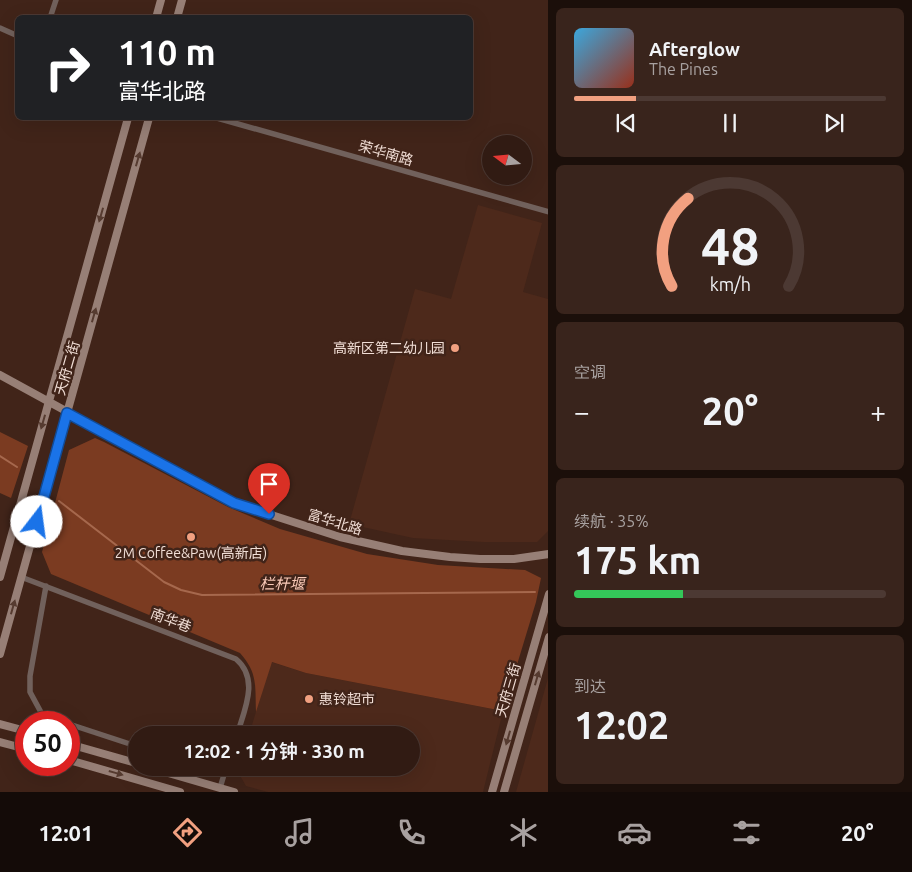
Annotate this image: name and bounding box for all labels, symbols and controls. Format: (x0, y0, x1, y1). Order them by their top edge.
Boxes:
text: 110 m (118, 32, 216, 72)
icon: right (35, 35, 100, 100)
text: Afterglow (649, 38, 740, 60)
text: The Pines (649, 60, 718, 78)
text: 富华北路 (118, 78, 206, 103)
icon: previous (612, 109, 640, 137)
icon: pause (716, 109, 744, 137)
icon: next (820, 109, 848, 137)
north arrow (482, 135, 532, 185)
map controls (482, 135, 532, 185)
street label: 荣华南路 (357, 138, 415, 168)
one-way arrow (134, 151, 142, 166)
one-way arrow (97, 207, 105, 223)
text: 48 (701, 217, 759, 275)
text: km/h (709, 274, 751, 294)
one-way arrow (91, 308, 99, 323)
street label: 天府二街 (52, 339, 82, 397)
place label: 高新区第二幼儿园 (333, 340, 445, 356)
marker: 高新区第二幼儿园 (449, 342, 461, 354)
text: 空调 (574, 363, 606, 381)
text: 20° (702, 390, 758, 432)
text: − (574, 396, 590, 427)
text: + (870, 396, 886, 427)
one-way arrow (39, 415, 47, 430)
pin (248, 463, 290, 514)
icon: arrive (255, 470, 283, 498)
position arrow (10, 495, 62, 547)
street label: 富华北路 (306, 506, 364, 538)
text: 续航 · 35% (574, 512, 649, 530)
marker: 2M Coffee&Paw(高新店) (185, 531, 197, 543)
text: 175 km (574, 539, 701, 581)
place label: 2M Coffee&Paw(高新店) (115, 545, 267, 561)
water label: 栏杆堰 (259, 575, 307, 592)
one-way arrow (9, 599, 17, 614)
street label: 南华巷 (149, 605, 193, 635)
street label: 天府三街 (493, 661, 523, 719)
one-way arrow (533, 670, 541, 685)
text: 到达 (574, 677, 606, 695)
place label: 惠铃超市 (319, 691, 375, 707)
marker: 惠铃超市 (303, 693, 315, 705)
text: 12:02 (574, 704, 669, 746)
speed limit sign: 50 (15, 711, 80, 776)
one-way arrow (503, 731, 511, 746)
text: 12:02 · 1 分钟 · 330 m (183, 740, 365, 762)
one-way arrow (108, 770, 123, 778)
icon: directions (170, 815, 205, 850)
icon: music (282, 815, 317, 850)
icon: phone (394, 815, 429, 850)
icon: climate (506, 815, 541, 850)
icon: car (617, 815, 652, 850)
icon: filters (729, 815, 764, 850)
text: 12:01 (38, 820, 93, 845)
text: 20° (841, 820, 874, 845)

